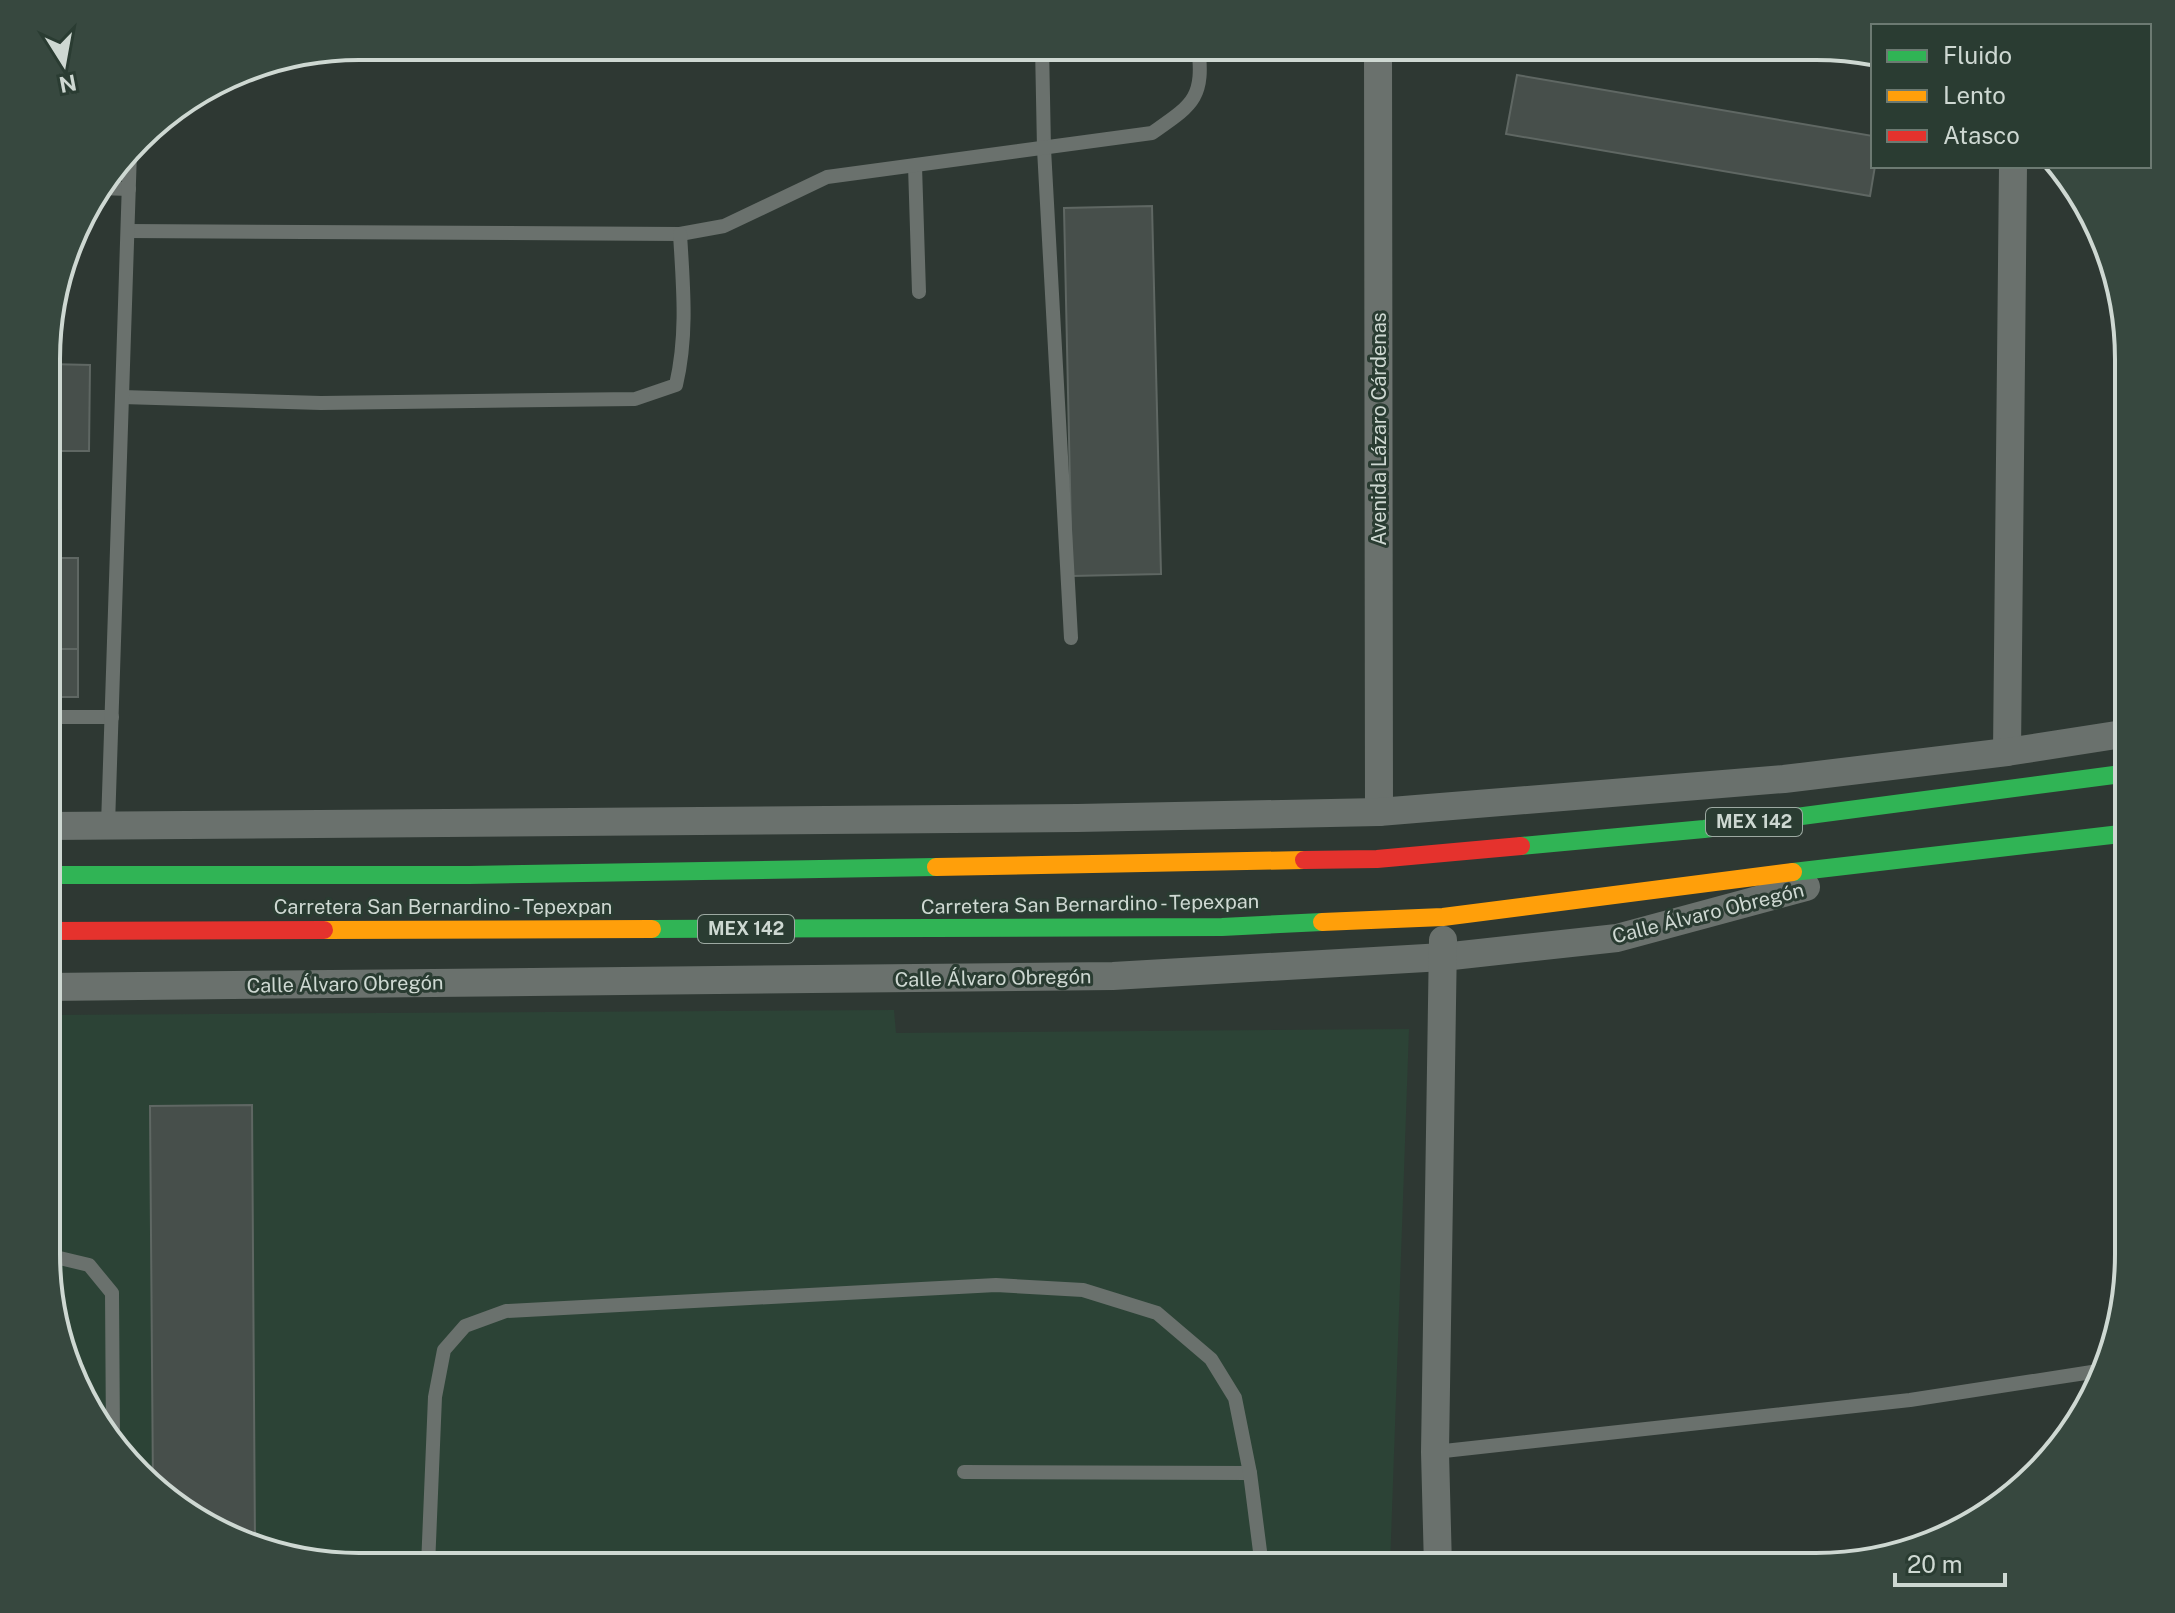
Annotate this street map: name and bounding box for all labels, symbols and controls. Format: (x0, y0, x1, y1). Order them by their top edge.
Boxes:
north arrow (24, 24, 104, 104)
legend (1871, 24, 2151, 168)
text: Fluido (1943, 41, 2012, 69)
text: N (57, 69, 79, 98)
text: Lento (1943, 81, 2006, 109)
text: Atasco (1943, 121, 2020, 149)
street label: Avenida Lázaro Cárdenas (1367, 312, 1391, 546)
road number: MEX 142 (1706, 808, 1802, 836)
street label: Calle Álvaro Obregón (1609, 877, 1806, 948)
street label: Carretera San Bernardino - Tepexpan (921, 889, 1259, 919)
street label: Carretera San Bernardino - Tepexpan (274, 895, 612, 919)
road number: MEX 142 (698, 915, 794, 943)
street label: Calle Álvaro Obregón (894, 963, 1092, 992)
street label: Calle Álvaro Obregón (246, 969, 444, 998)
scale bar (1895, 1537, 2005, 1587)
text: 20 m (1907, 1550, 1963, 1578)

